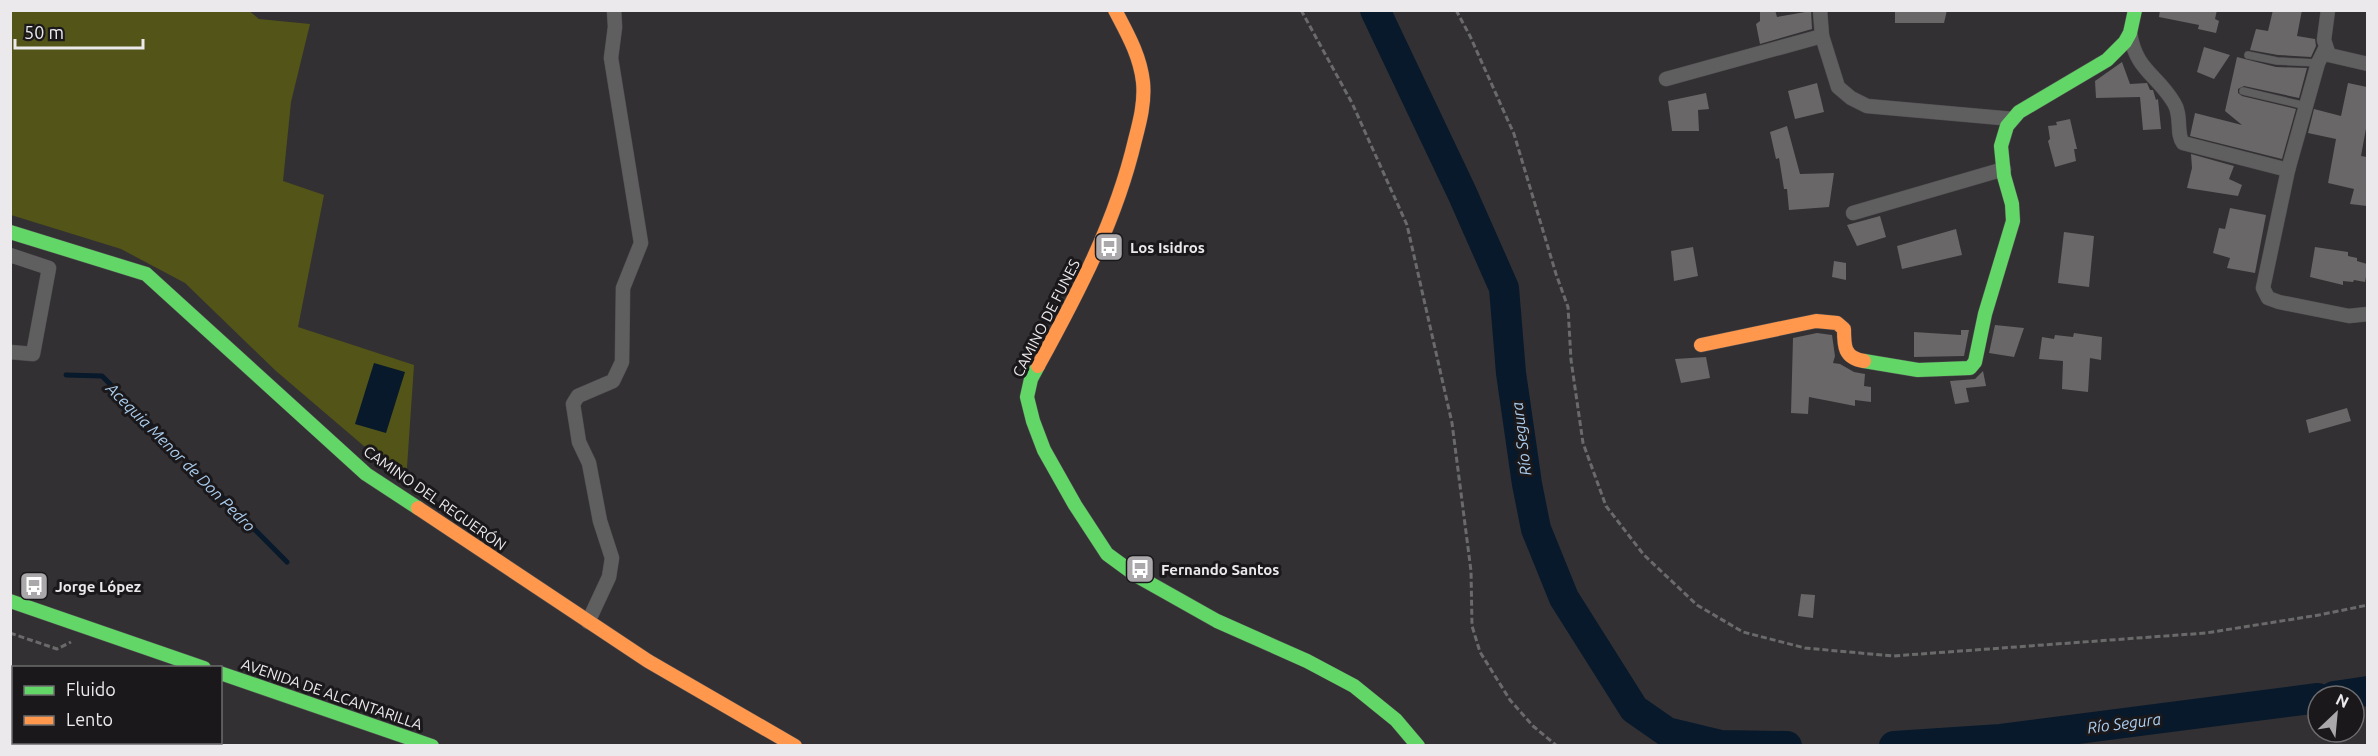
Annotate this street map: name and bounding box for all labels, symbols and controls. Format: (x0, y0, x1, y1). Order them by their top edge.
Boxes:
scale bar (15, 12, 142, 50)
text: 50 m (24, 22, 64, 42)
bus stop icon: Los Isidros (1093, 231, 1125, 263)
place label: Los Isidros (1130, 239, 1205, 256)
street label: CAMINO DE FUNES (1009, 256, 1083, 380)
water label: Acequia Menor de Don Pedro (102, 378, 259, 535)
water label: Río Segura (1508, 401, 1534, 477)
street label: CAMINO DEL REGUERÓN (361, 442, 509, 554)
bus stop icon: Fernando Santos (1124, 553, 1156, 585)
place label: Fernando Santos (1161, 561, 1279, 578)
bus stop icon: Jorge López (18, 570, 50, 602)
place label: Jorge López (55, 578, 141, 595)
street label: AVENIDA DE ALCANTARILLA (239, 655, 425, 733)
legend (12, 666, 222, 744)
text: Fluido (66, 679, 116, 699)
north arrow (2306, 684, 2366, 744)
text: N (2333, 690, 2352, 711)
text: Lento (66, 709, 113, 729)
water label: Río Segura (2086, 710, 2162, 736)

